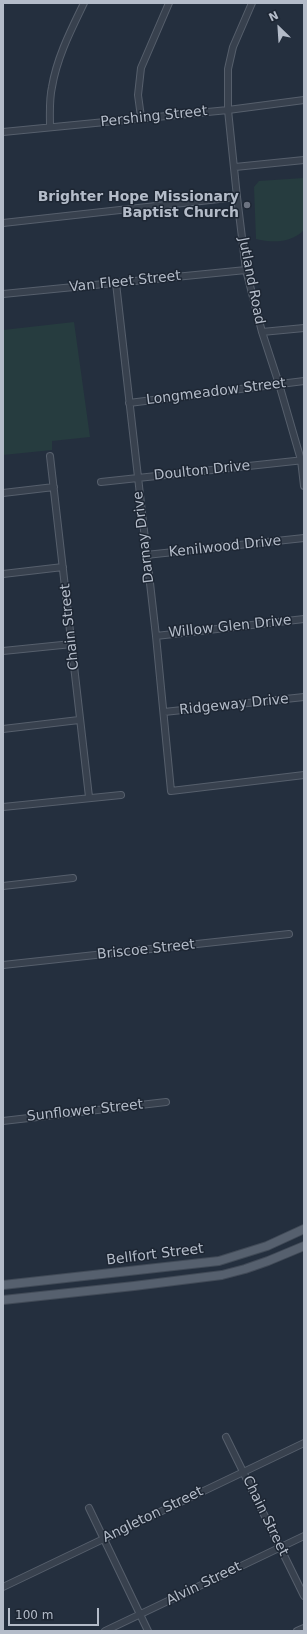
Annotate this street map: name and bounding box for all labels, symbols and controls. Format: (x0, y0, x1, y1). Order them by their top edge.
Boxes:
north arrow (259, 8, 299, 48)
text: N (267, 9, 281, 25)
street label: Pershing Street (100, 103, 208, 131)
place label: Brighter Hope Missionary Baptist Church (38, 189, 239, 222)
marker: Brighter Hope Missionary Baptist Church (242, 200, 252, 210)
street label: Jutland Road (234, 236, 268, 326)
street label: Van Fleet Street (68, 268, 182, 296)
street label: Longmeadow Street (145, 375, 287, 409)
street label: Doulton Drive (153, 458, 251, 484)
street label: Darnay Drive (130, 490, 158, 584)
street label: Kenilwood Drive (168, 533, 282, 561)
street label: Chain Street (57, 583, 83, 671)
street label: Willow Glen Drive (168, 612, 292, 642)
street label: Ridgeway Drive (178, 691, 290, 719)
street label: Briscoe Street (96, 937, 196, 963)
street label: Sunflower Street (26, 1097, 144, 1125)
street label: Bellfort Street (105, 1241, 205, 1269)
street label: Chain Street (238, 1473, 292, 1559)
street label: Angleton Street (100, 1483, 206, 1547)
street label: Alvin Street (164, 1559, 244, 1609)
scale bar (10, 1600, 101, 1626)
text: 100 m (15, 1608, 53, 1622)

